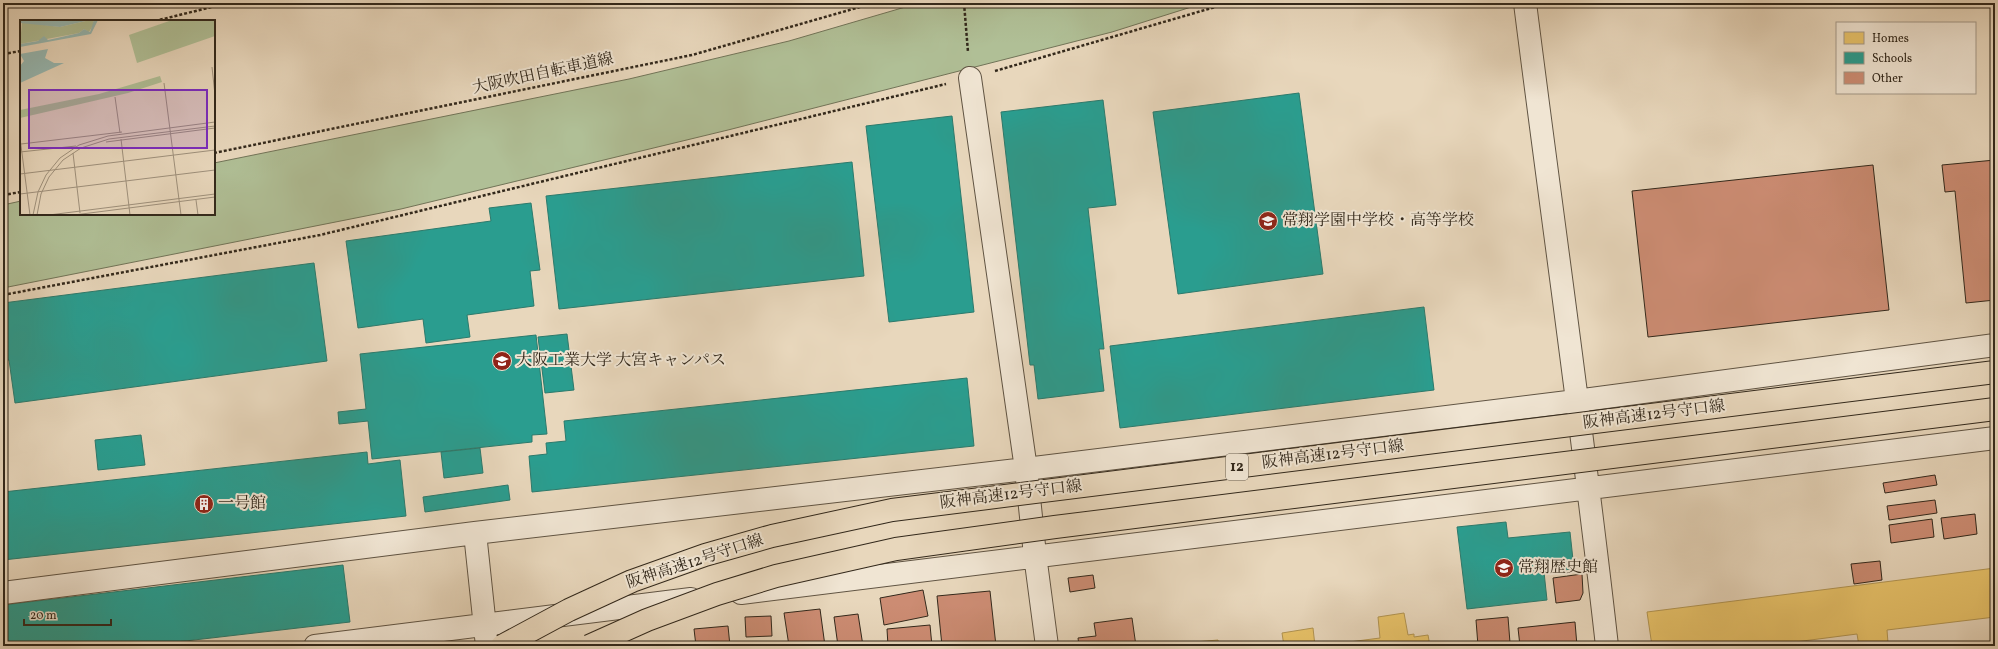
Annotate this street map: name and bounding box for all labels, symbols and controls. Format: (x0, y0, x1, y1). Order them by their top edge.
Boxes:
inset map (20, 20, 215, 215)
legend (1836, 22, 1976, 94)
text: Homes (1872, 31, 1909, 47)
street label: 大阪吹田自転車道線 (470, 48, 616, 100)
text: Schools (1872, 51, 1912, 67)
text: Other (1872, 71, 1903, 87)
school or university icon: 常翔学園中学校・高等学校 (1257, 210, 1279, 232)
place label: 常翔学園中学校・高等学校 (1282, 210, 1474, 232)
school or university icon: 大阪工業大学 大宮キャンパス (491, 350, 513, 372)
place label: 大阪工業大学 大宮キャンパス (516, 350, 726, 372)
street label: 阪神高速12号守口線 (1582, 395, 1726, 435)
street label: 阪神高速12号守口線 (1261, 435, 1405, 475)
road number: 12 (1226, 454, 1248, 480)
street label: 阪神高速12号守口線 (939, 475, 1083, 515)
building icon: 一号館 (193, 493, 215, 515)
place label: 一号館 (218, 493, 266, 515)
street label: 阪神高速12号守口線 (624, 529, 766, 595)
school or university icon: 常翔歴史館 (1493, 557, 1515, 579)
place label: 常翔歴史館 (1518, 557, 1598, 579)
scale bar (24, 601, 111, 627)
text: 20 m (30, 608, 57, 624)

